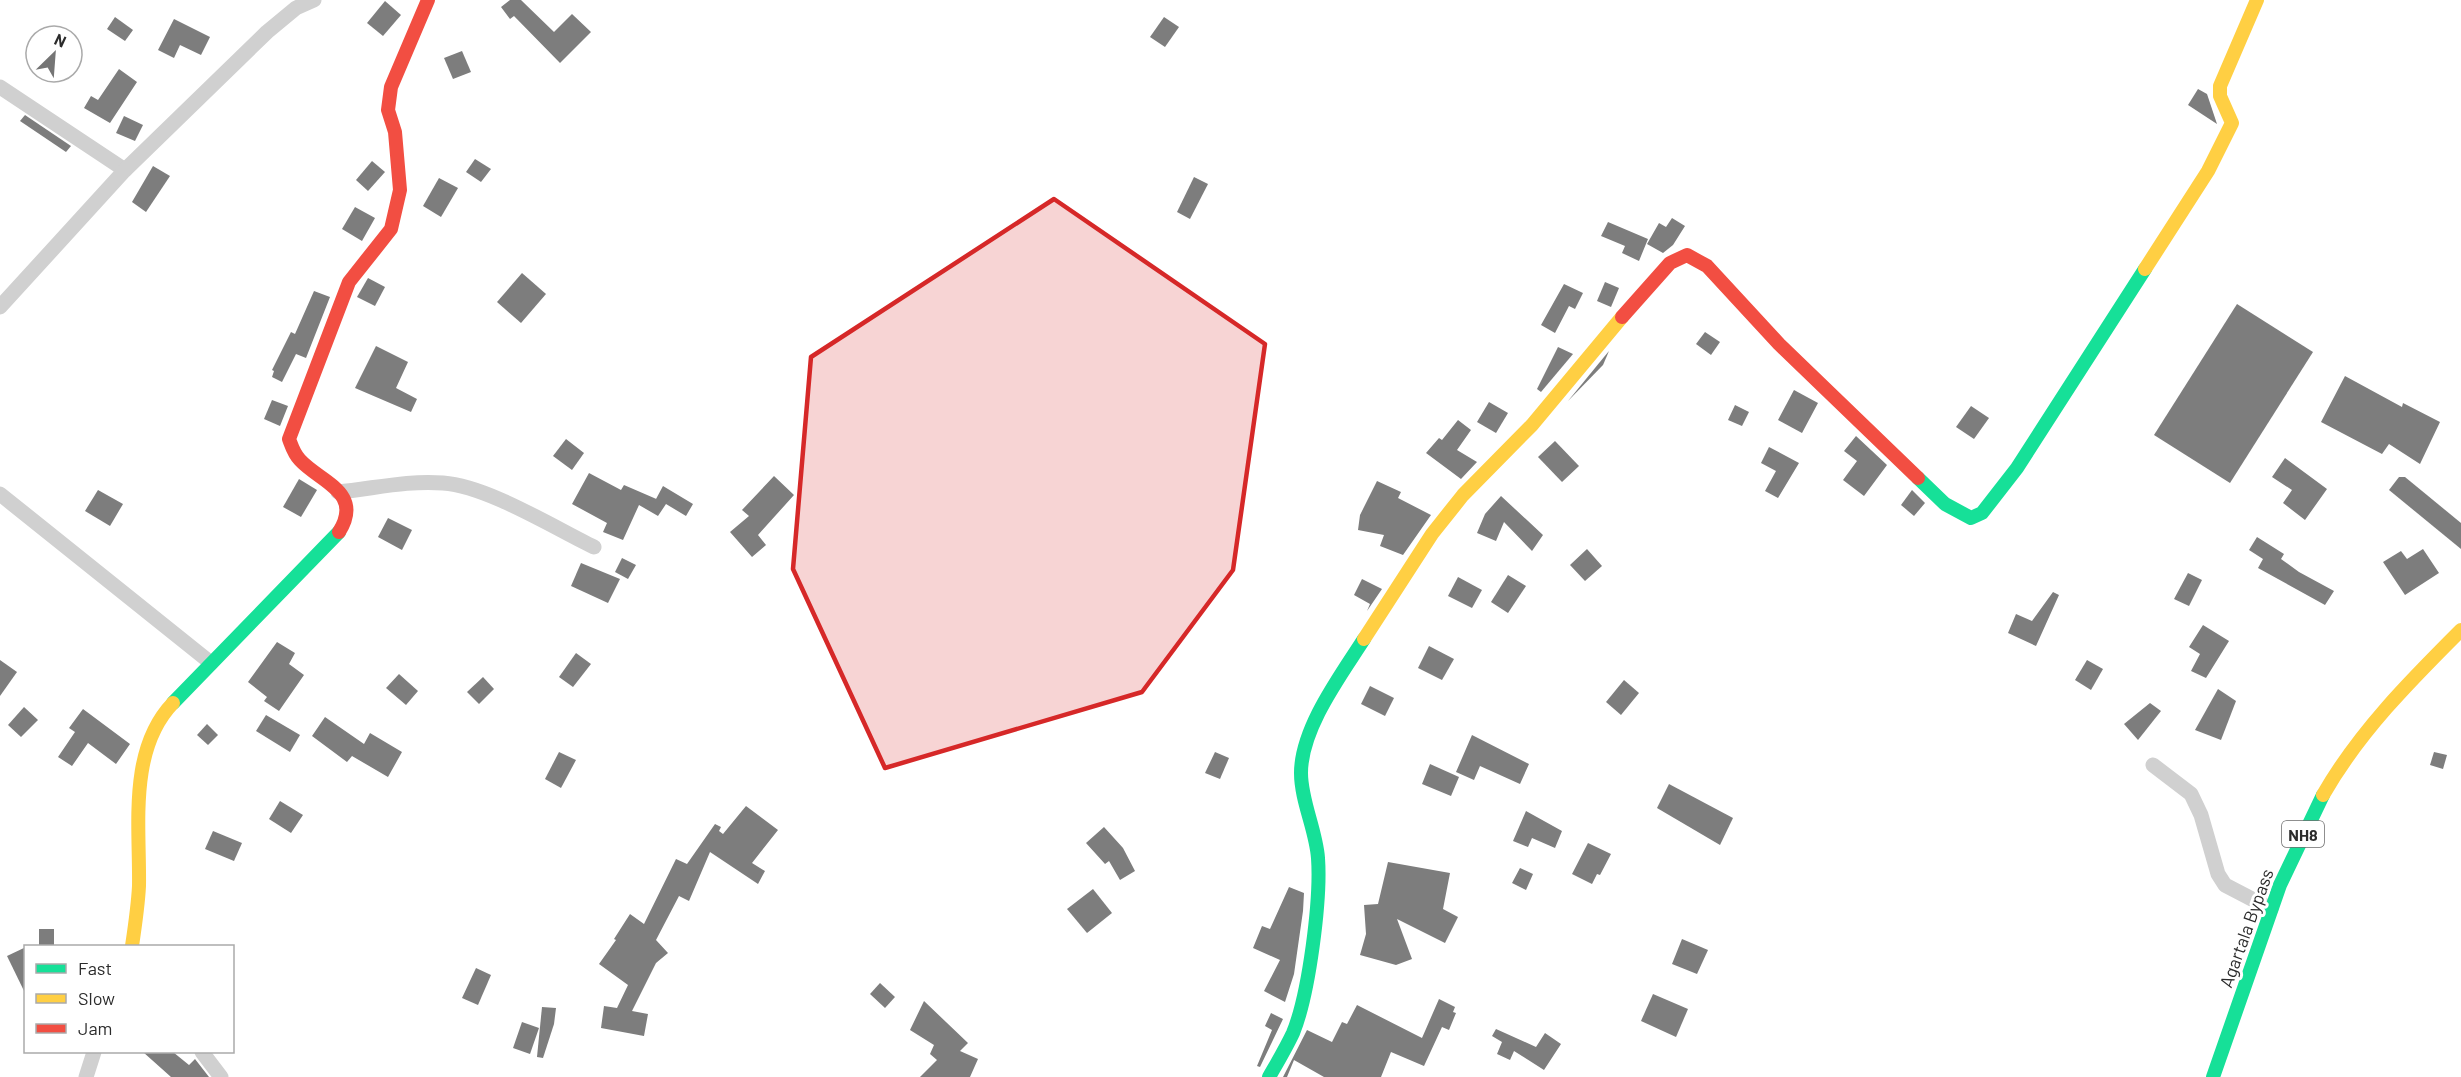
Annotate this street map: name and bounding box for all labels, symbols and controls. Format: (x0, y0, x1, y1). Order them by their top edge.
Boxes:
north arrow (24, 24, 84, 84)
text: N (52, 29, 69, 51)
road number: NH8 (2282, 821, 2324, 847)
street label: Agartala Bypass (2214, 866, 2278, 990)
legend (24, 945, 234, 1053)
text: Fast (78, 957, 112, 979)
text: Slow (78, 987, 115, 1009)
text: Jam (78, 1017, 112, 1039)

